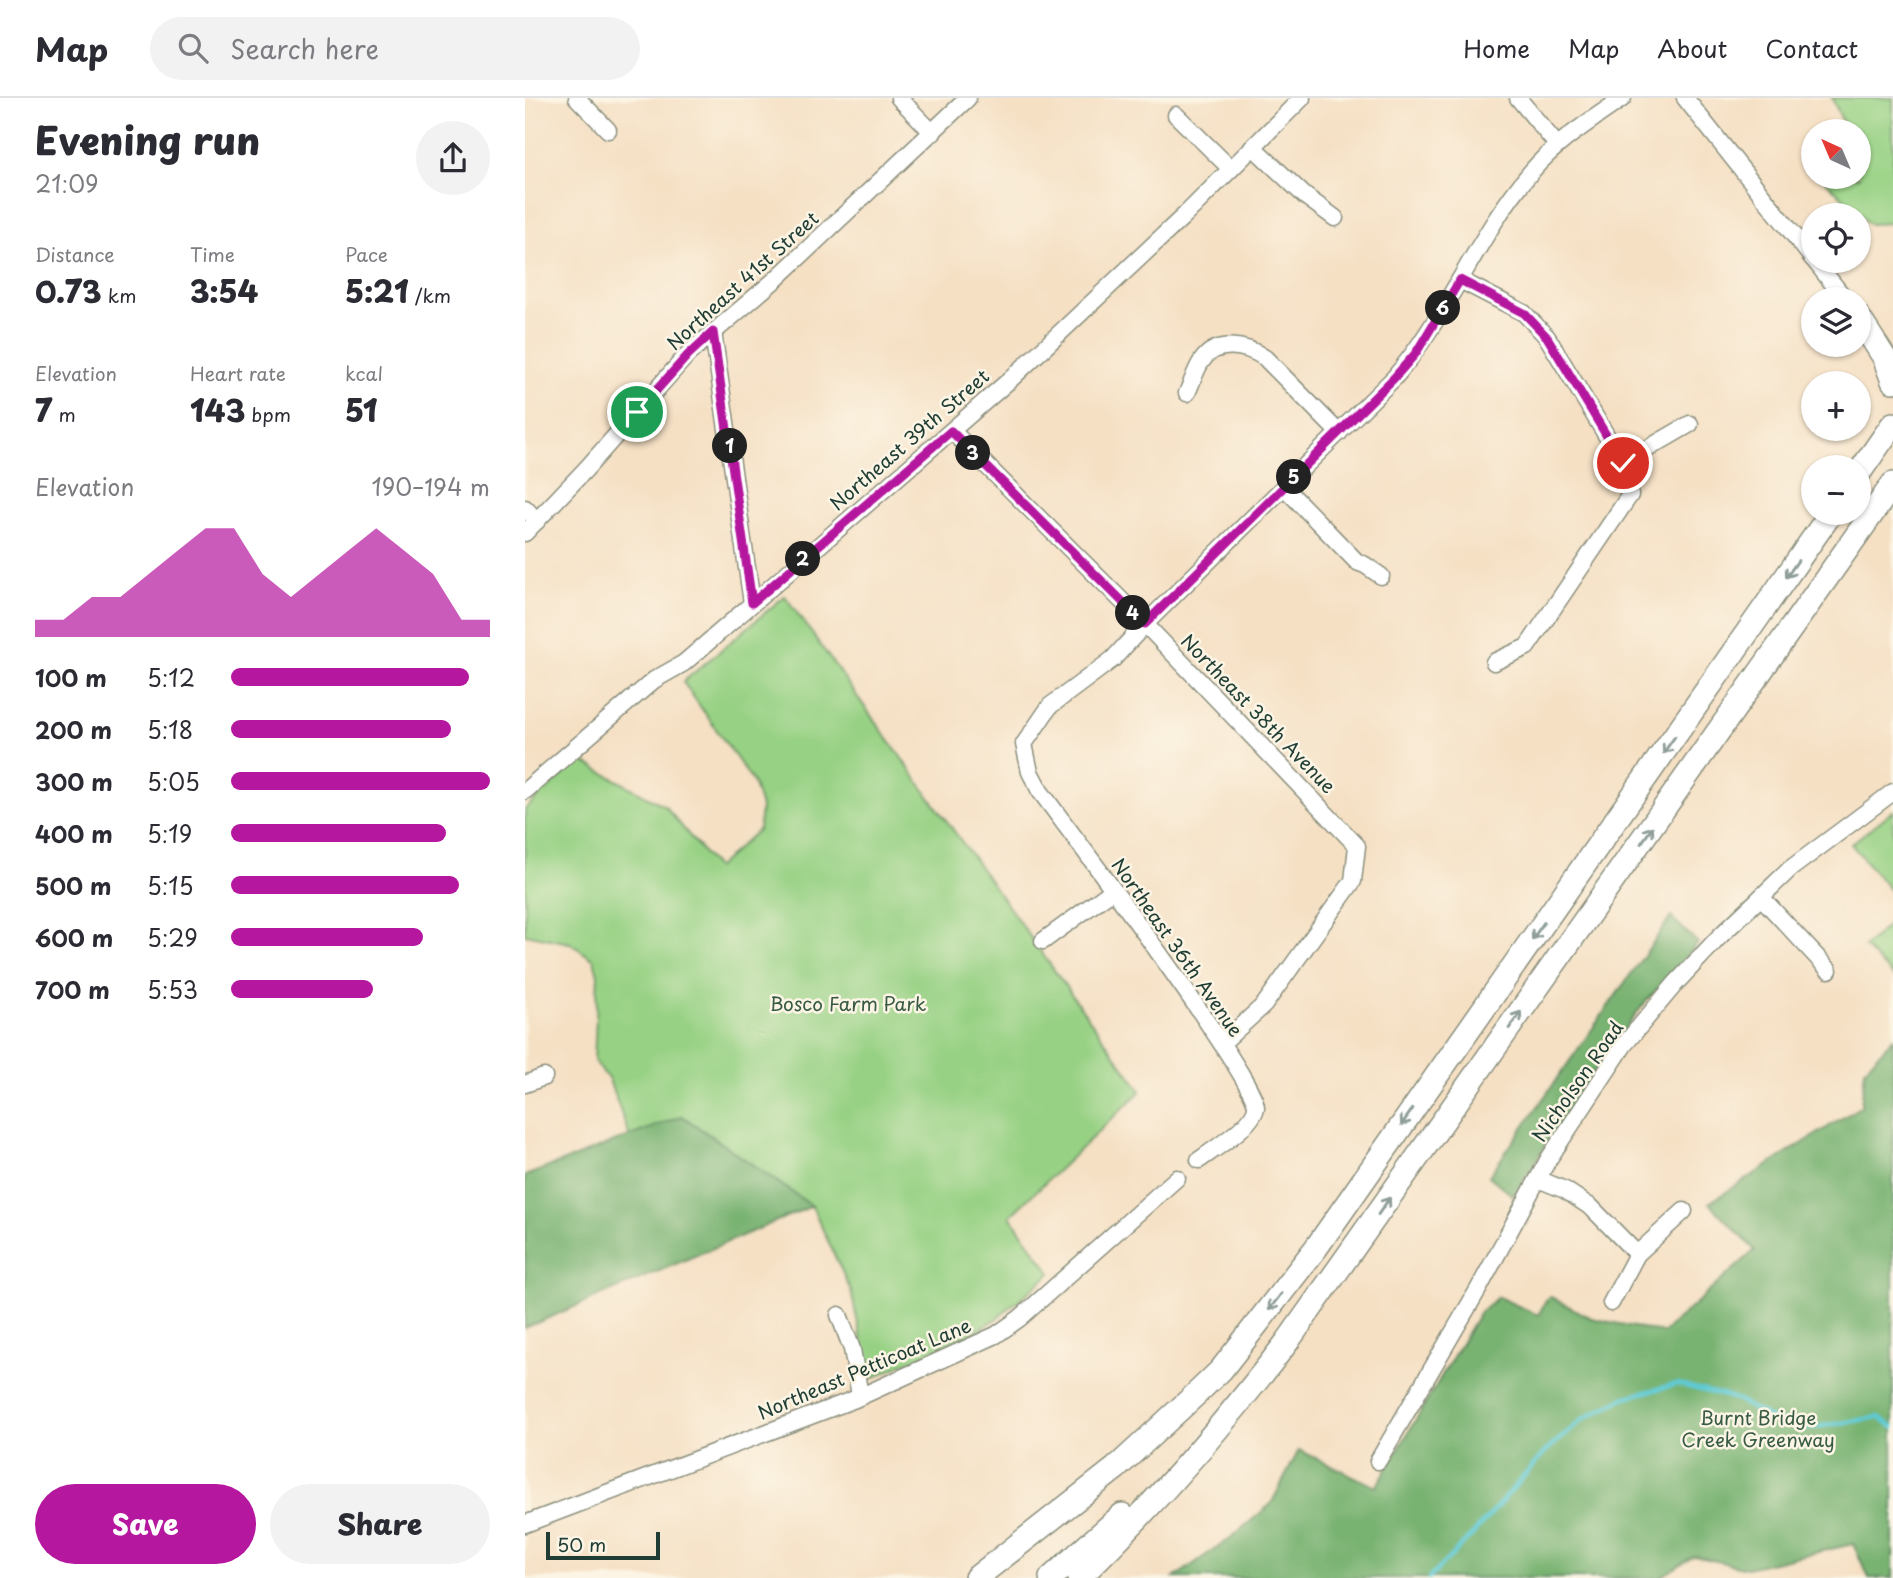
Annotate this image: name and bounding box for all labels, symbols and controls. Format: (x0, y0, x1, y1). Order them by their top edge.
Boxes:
search box (150, 17, 640, 80)
text: Map (35, 23, 108, 73)
icon: search (174, 29, 212, 67)
text: Search here (230, 29, 379, 68)
text: Home (1463, 30, 1530, 66)
text: Map (1568, 30, 1619, 66)
text: About (1657, 30, 1727, 66)
text: Contact (1765, 30, 1858, 66)
text: Evening run (35, 111, 260, 168)
north arrow (1801, 119, 1871, 189)
map controls (1801, 119, 1871, 525)
button: share (416, 121, 490, 195)
text: 21:09 (35, 166, 98, 201)
button: locate (1801, 203, 1871, 273)
street label: Northeast 41st Street (660, 204, 824, 356)
text: Distance (35, 240, 115, 268)
text: Time (190, 240, 235, 268)
text: Pace (345, 240, 388, 268)
text: 0.73 (35, 268, 102, 313)
text: 3:54 (190, 268, 258, 313)
text: 5:21 (345, 268, 409, 313)
text: km (102, 281, 136, 309)
text: /km (409, 281, 451, 309)
button: layers (1801, 287, 1871, 357)
pin: 6 (1425, 290, 1461, 326)
text: 6 (1436, 293, 1449, 321)
text: Elevation (35, 359, 117, 387)
text: Heart rate (190, 359, 286, 387)
text: kcal (345, 359, 383, 387)
street label: Northeast 39th Street (825, 364, 993, 514)
button: + (1801, 371, 1871, 441)
pin (607, 382, 667, 442)
text: 7 (35, 387, 52, 432)
text: 143 (190, 387, 245, 432)
text: 51 (345, 387, 377, 432)
icon: arrive (618, 393, 656, 431)
text: m (52, 400, 76, 428)
text: bpm (245, 400, 291, 428)
pin: 1 (713, 428, 747, 464)
text: 1 (725, 431, 734, 459)
pin (1593, 433, 1653, 493)
pin: 3 (955, 436, 991, 470)
icon: check (1604, 444, 1642, 482)
button: − (1801, 455, 1871, 525)
pin: 5 (1277, 460, 1311, 494)
text: 5 (1287, 462, 1300, 490)
text: Elevation (35, 469, 134, 504)
text: 190–194 m (371, 469, 490, 504)
pin: 2 (785, 542, 821, 576)
text: 2 (796, 544, 809, 572)
one-way arrow (1785, 559, 1799, 578)
pin: 4 (1115, 596, 1151, 630)
text: 4 (1126, 598, 1139, 626)
street label: Northeast 38th Avenue (1175, 627, 1343, 799)
text: 100 m (35, 660, 107, 695)
text: 5:12 (147, 660, 195, 695)
text: 200 m (35, 712, 112, 747)
text: 5:18 (147, 712, 193, 747)
one-way arrow (1662, 735, 1676, 754)
text: 300 m (35, 764, 113, 799)
text: 5:05 (147, 764, 200, 799)
text: 400 m (35, 816, 113, 851)
text: 5:19 (147, 816, 192, 851)
one-way arrow (1640, 826, 1654, 845)
street label: Northeast 36th Avenue (1106, 852, 1250, 1042)
text: 500 m (35, 868, 112, 903)
text: 5:15 (147, 868, 193, 903)
text: 600 m (35, 920, 113, 955)
text: 5:29 (147, 920, 198, 955)
one-way arrow (1531, 921, 1545, 940)
text: 700 m (35, 972, 110, 1007)
text: 5:53 (147, 972, 198, 1007)
park label: Bosco Farm Park (770, 989, 927, 1017)
one-way arrow (1508, 1011, 1522, 1030)
street label: Nicholson Road (1525, 1015, 1629, 1147)
one-way arrow (1400, 1107, 1414, 1126)
one-way arrow (1377, 1197, 1391, 1216)
one-way arrow (1267, 1292, 1282, 1311)
street label: Northeast Petticoat Lane (753, 1310, 975, 1426)
park label: Burnt Bridge Creek Greenway (1681, 1403, 1835, 1453)
button: Save (35, 1484, 256, 1564)
button: Share (270, 1484, 490, 1564)
scale bar (546, 1529, 660, 1561)
text: 50 m (557, 1530, 606, 1558)

